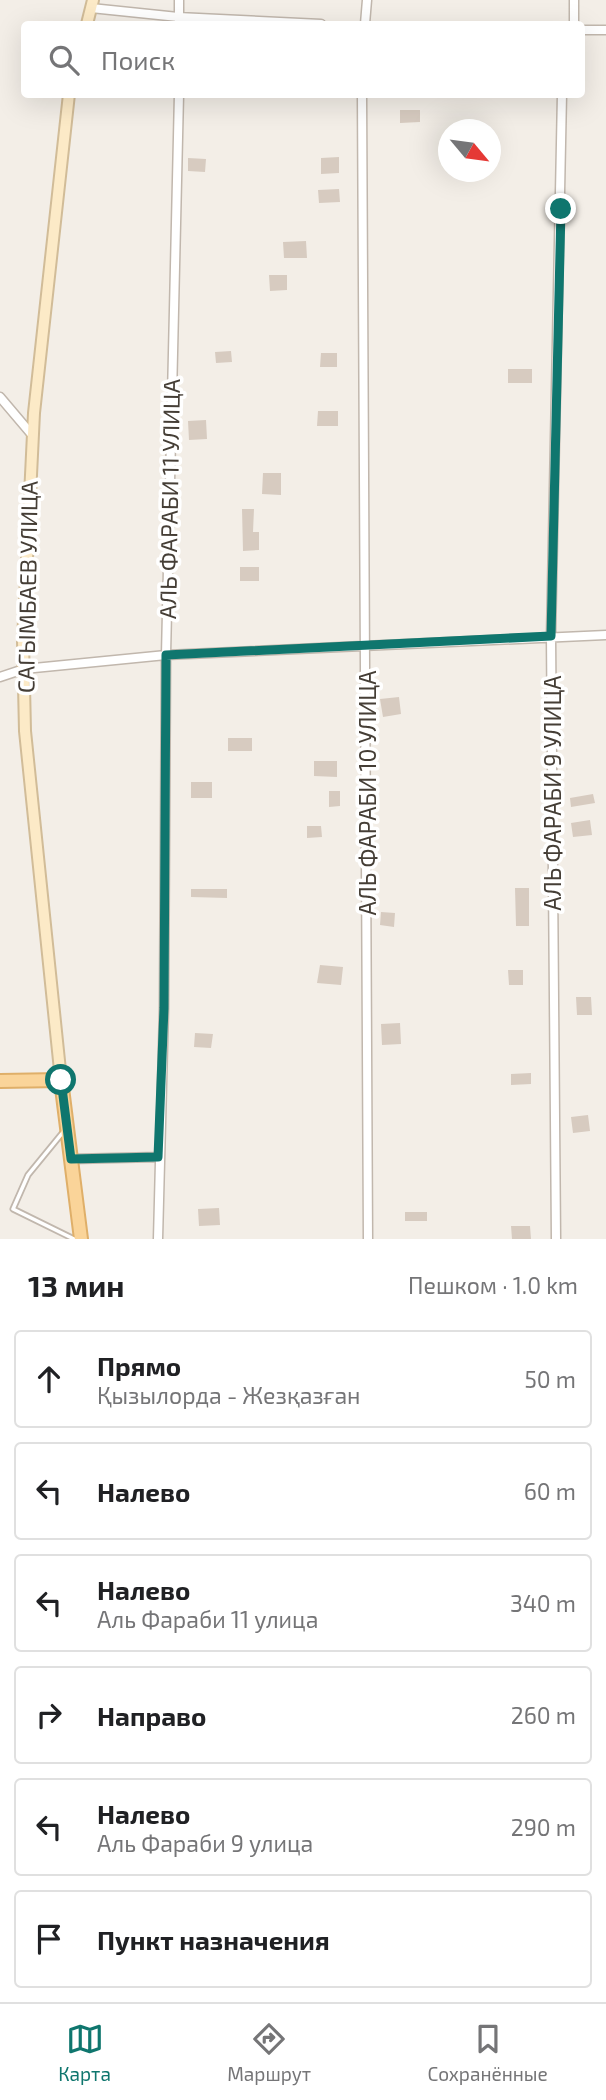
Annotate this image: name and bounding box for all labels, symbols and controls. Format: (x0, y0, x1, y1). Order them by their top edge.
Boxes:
search box (21, 21, 585, 98)
icon: search (45, 41, 83, 79)
text: Поиск (101, 44, 175, 75)
north arrow (438, 119, 501, 182)
route end (545, 193, 576, 224)
street label: АЛЬ ФАРАБИ 11 УЛИЦА (153, 378, 185, 619)
street label: САГЫМБАЕВ УЛИЦА (11, 480, 43, 693)
street label: АЛЬ ФАРАБИ 10 УЛИЦА (353, 670, 381, 916)
street label: АЛЬ ФАРАБИ 9 УЛИЦА (538, 675, 566, 911)
route start (45, 1064, 76, 1095)
text: 13 мин (28, 1267, 124, 1303)
text: Пешком · 1.0 km (408, 1271, 578, 1299)
text: Прямо (97, 1350, 181, 1381)
icon: ahead (30, 1360, 68, 1398)
text: 50 m (525, 1365, 576, 1393)
text: Қызылорда - Жезқазған (97, 1381, 360, 1409)
icon: left (30, 1472, 68, 1510)
text: Налево (97, 1476, 190, 1507)
text: 60 m (524, 1477, 576, 1505)
text: Налево (97, 1574, 190, 1605)
icon: left (30, 1584, 68, 1622)
text: 340 m (510, 1589, 576, 1617)
text: Аль Фараби 11 улица (97, 1605, 318, 1633)
icon: right (30, 1696, 68, 1734)
text: Направо (97, 1700, 206, 1731)
text: 260 m (511, 1701, 576, 1729)
text: Налево (97, 1798, 190, 1829)
icon: left (30, 1808, 68, 1846)
text: 290 m (511, 1813, 576, 1841)
text: Аль Фараби 9 улица (97, 1829, 313, 1857)
icon: arrive (30, 1920, 68, 1958)
text: Пункт назначения (97, 1924, 330, 1955)
tab: Карта (58, 2020, 111, 2085)
tab: Маршрут (227, 2020, 311, 2085)
tab: Сохранённые (427, 2020, 548, 2085)

